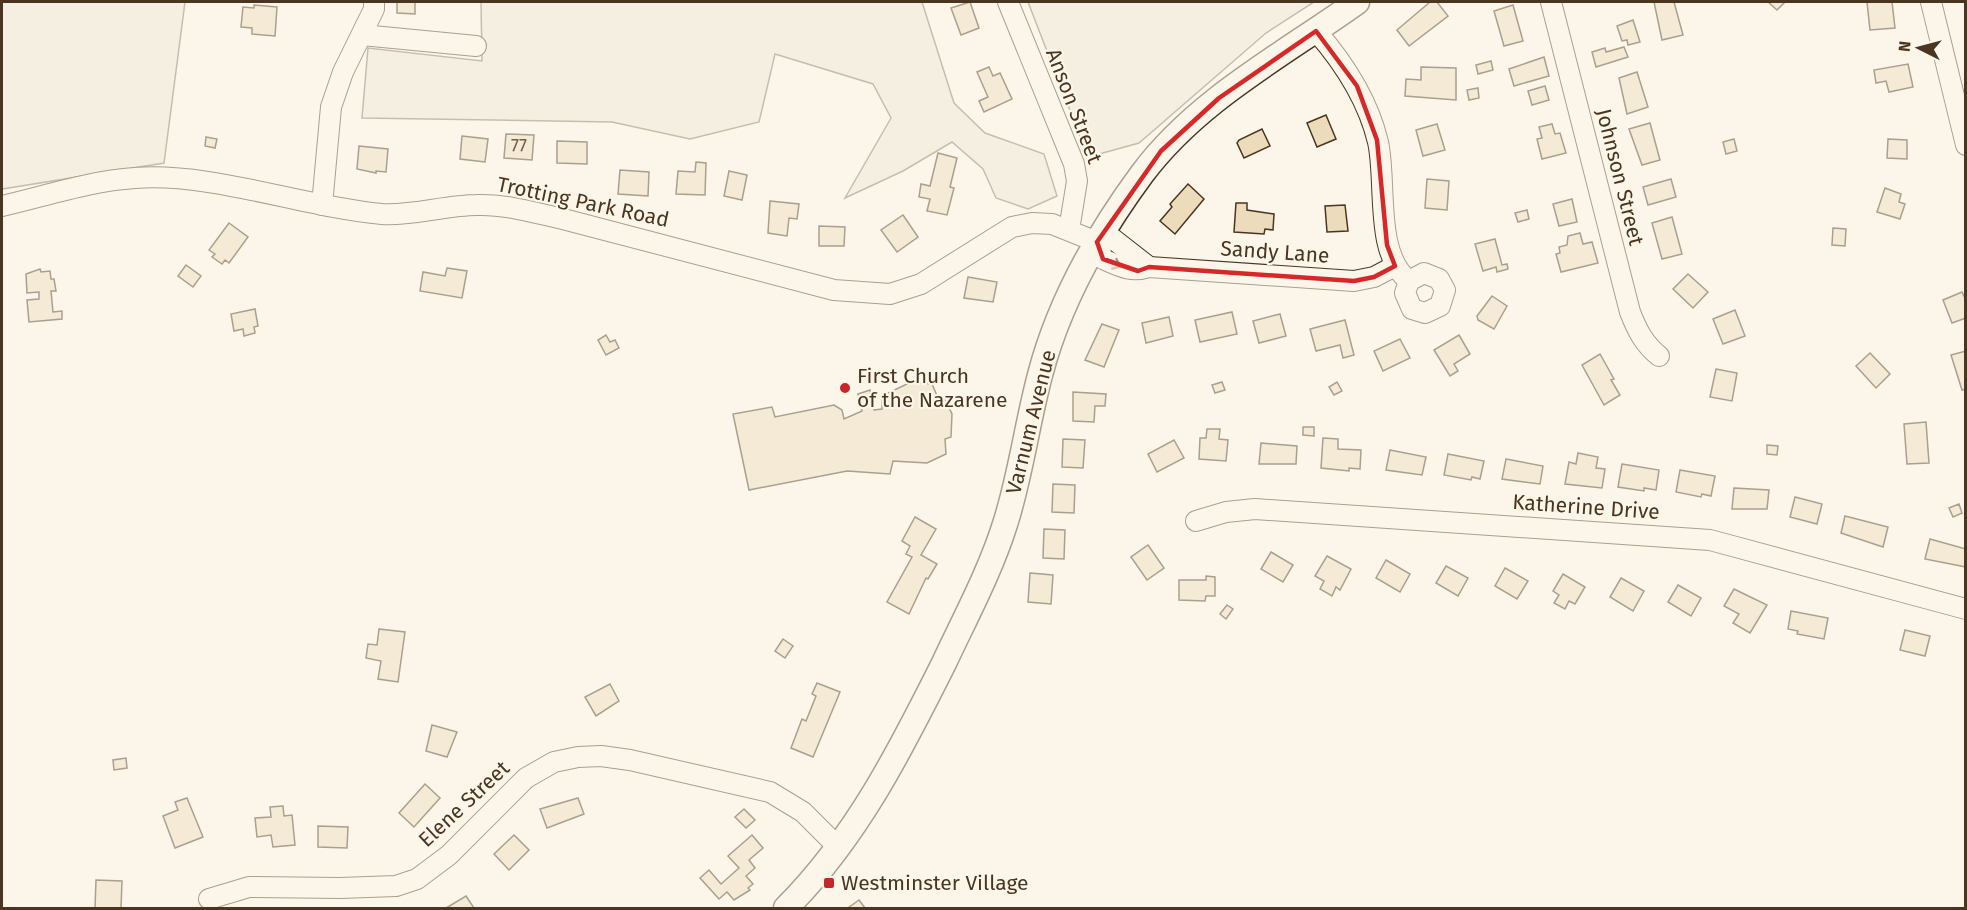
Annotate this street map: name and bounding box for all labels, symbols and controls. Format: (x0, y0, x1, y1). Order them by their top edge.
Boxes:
north arrow (1889, 18, 1949, 78)
text: N (1895, 40, 1915, 53)
street label: Anson Street (1040, 45, 1108, 168)
street label: Johnson Street (1590, 106, 1650, 249)
house number: 77 (511, 135, 527, 157)
street label: Trotting Park Road (495, 171, 671, 233)
street label: Sandy Lane (1220, 235, 1330, 269)
one-way arrow (1111, 258, 1122, 270)
street label: Varnum Avenue (1000, 347, 1062, 497)
place label: First Church of the Nazarene (857, 363, 1008, 413)
marker: First Church of the Nazarene (838, 381, 852, 395)
street label: Katherine Drive (1511, 489, 1661, 525)
street label: Elene Street (413, 755, 515, 853)
place label: Westminster Village (841, 870, 1028, 896)
marker: Westminster Village (822, 876, 836, 890)

